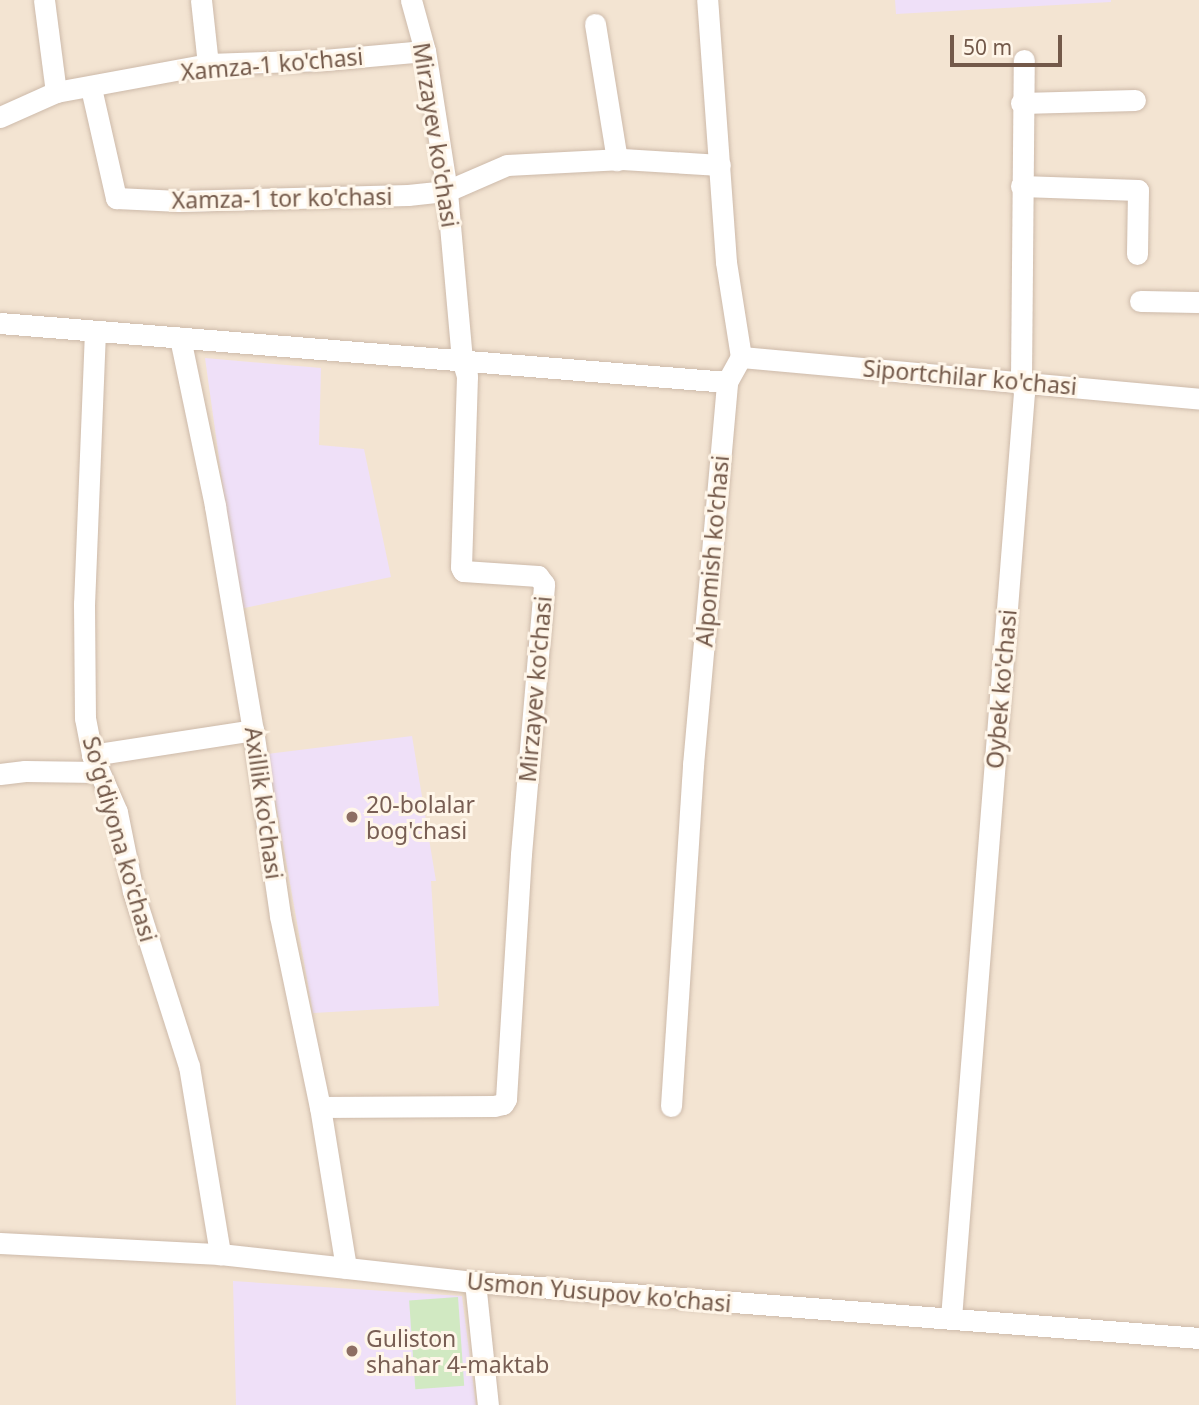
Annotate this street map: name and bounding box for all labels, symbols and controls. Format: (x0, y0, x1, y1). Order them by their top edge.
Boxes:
scale bar (954, 21, 1066, 65)
text: 50 m (963, 33, 1012, 61)
street label: Mirzayev ko'chasi (408, 41, 464, 229)
street label: Xamza-1 ko'chasi (180, 42, 364, 86)
street label: Xamza-1 tor ko'chasi (171, 182, 393, 214)
street label: Siportchilar ko'chasi (862, 354, 1078, 400)
street label: Alpomish ko'chasi (690, 454, 734, 648)
street label: Mirzayev ko'chasi (513, 595, 557, 783)
street label: Oybek ko'chasi (980, 608, 1022, 770)
street label: Axillik ko'chasi (240, 725, 288, 881)
street label: So'g'diyona ko'chasi (77, 733, 163, 945)
place label: 20-bolalar bog'chasi (366, 790, 475, 844)
marker: 20-bolalar bog'chasi (344, 809, 360, 825)
street label: Usmon Yusupov ko'chasi (466, 1267, 732, 1317)
place label: Guliston shahar 4-maktab (366, 1324, 549, 1378)
marker: Guliston shahar 4-maktab (344, 1343, 360, 1359)

